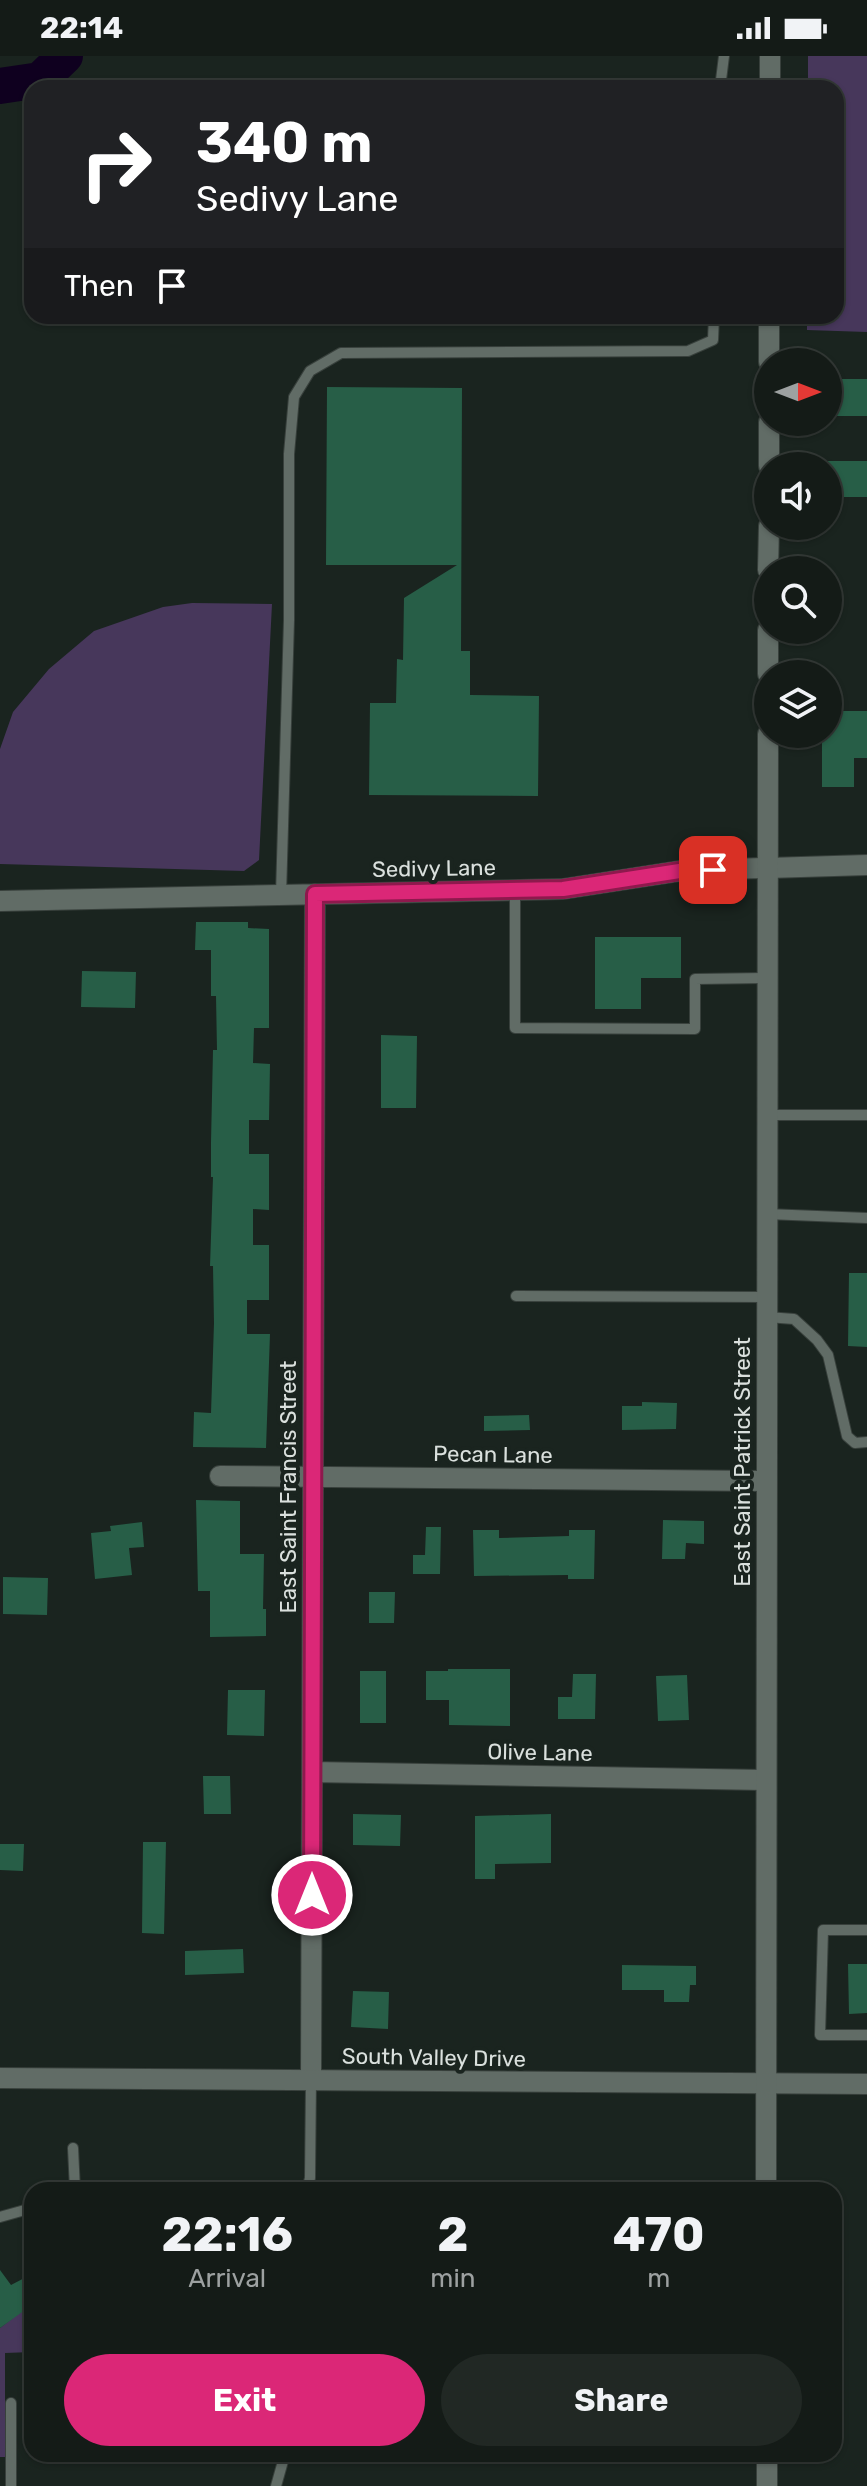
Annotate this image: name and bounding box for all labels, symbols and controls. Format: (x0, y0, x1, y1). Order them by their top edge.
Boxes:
text: 22:14 (40, 10, 123, 46)
text: 340 m (196, 110, 372, 176)
icon: right (64, 112, 168, 216)
text: Sedivy Lane (196, 177, 398, 220)
icon: arrive (150, 264, 194, 308)
text: Then (64, 268, 134, 304)
north arrow (754, 348, 842, 436)
map controls (754, 348, 842, 748)
button: sound (754, 452, 842, 540)
button: search (754, 556, 842, 644)
button: layers (754, 660, 842, 748)
pin (679, 836, 747, 904)
icon: arrive (691, 848, 735, 892)
street label: Sedivy Lane (372, 854, 496, 883)
street label: East Saint Patrick Street (729, 1337, 756, 1587)
street label: East Saint Francis Street (275, 1360, 302, 1613)
street label: Pecan Lane (433, 1440, 553, 1469)
street label: Olive Lane (487, 1738, 593, 1767)
position arrow (270, 1853, 354, 1937)
street label: South Valley Drive (342, 2042, 526, 2073)
text: 22:16 (161, 2206, 293, 2263)
text: 2 (437, 2206, 468, 2263)
text: 470 (613, 2206, 705, 2263)
text: Arrival (188, 2263, 266, 2294)
text: min (430, 2263, 475, 2294)
text: m (647, 2263, 670, 2294)
button: Exit (64, 2354, 425, 2446)
button: Share (441, 2354, 802, 2446)

